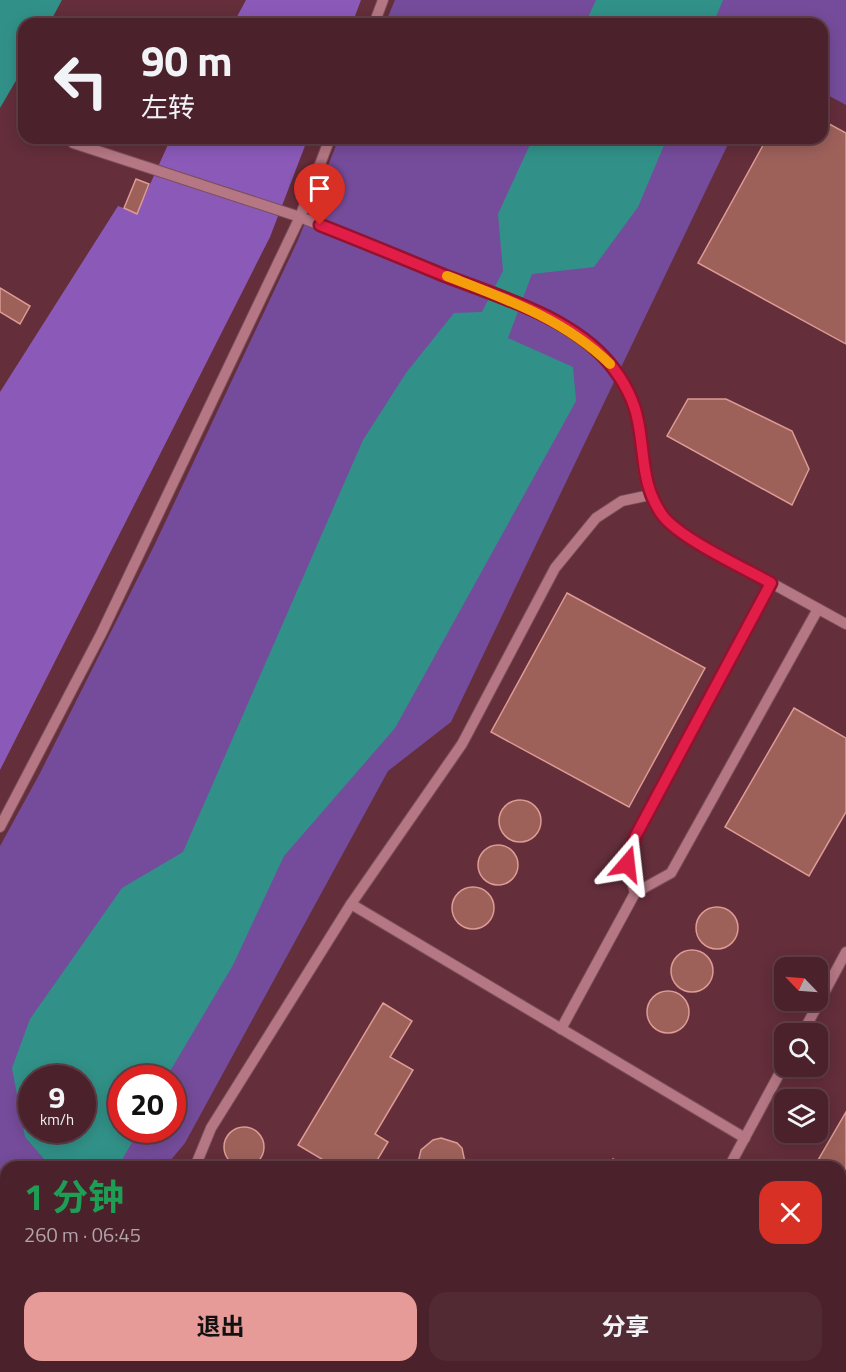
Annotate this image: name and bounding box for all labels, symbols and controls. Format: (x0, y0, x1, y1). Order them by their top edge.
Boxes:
text: 90 m (141, 28, 233, 92)
icon: left (42, 42, 120, 120)
text: 左转 (141, 86, 195, 127)
pin (294, 163, 345, 225)
icon: arrive (303, 172, 336, 205)
position arrow (595, 832, 659, 896)
north arrow (774, 957, 828, 1011)
map controls (774, 957, 828, 1143)
button: search (774, 1023, 828, 1077)
speed limit sign: 20 (108, 1065, 186, 1143)
text: 9 (49, 1074, 65, 1120)
button: layers (774, 1089, 828, 1143)
text: km/h (40, 1108, 74, 1131)
text: 1 分钟 (24, 1169, 124, 1224)
button: close (759, 1181, 822, 1244)
text: 260 m · 06:45 (24, 1219, 141, 1250)
button: 退出 (24, 1292, 417, 1361)
button: 分享 (429, 1292, 822, 1361)

